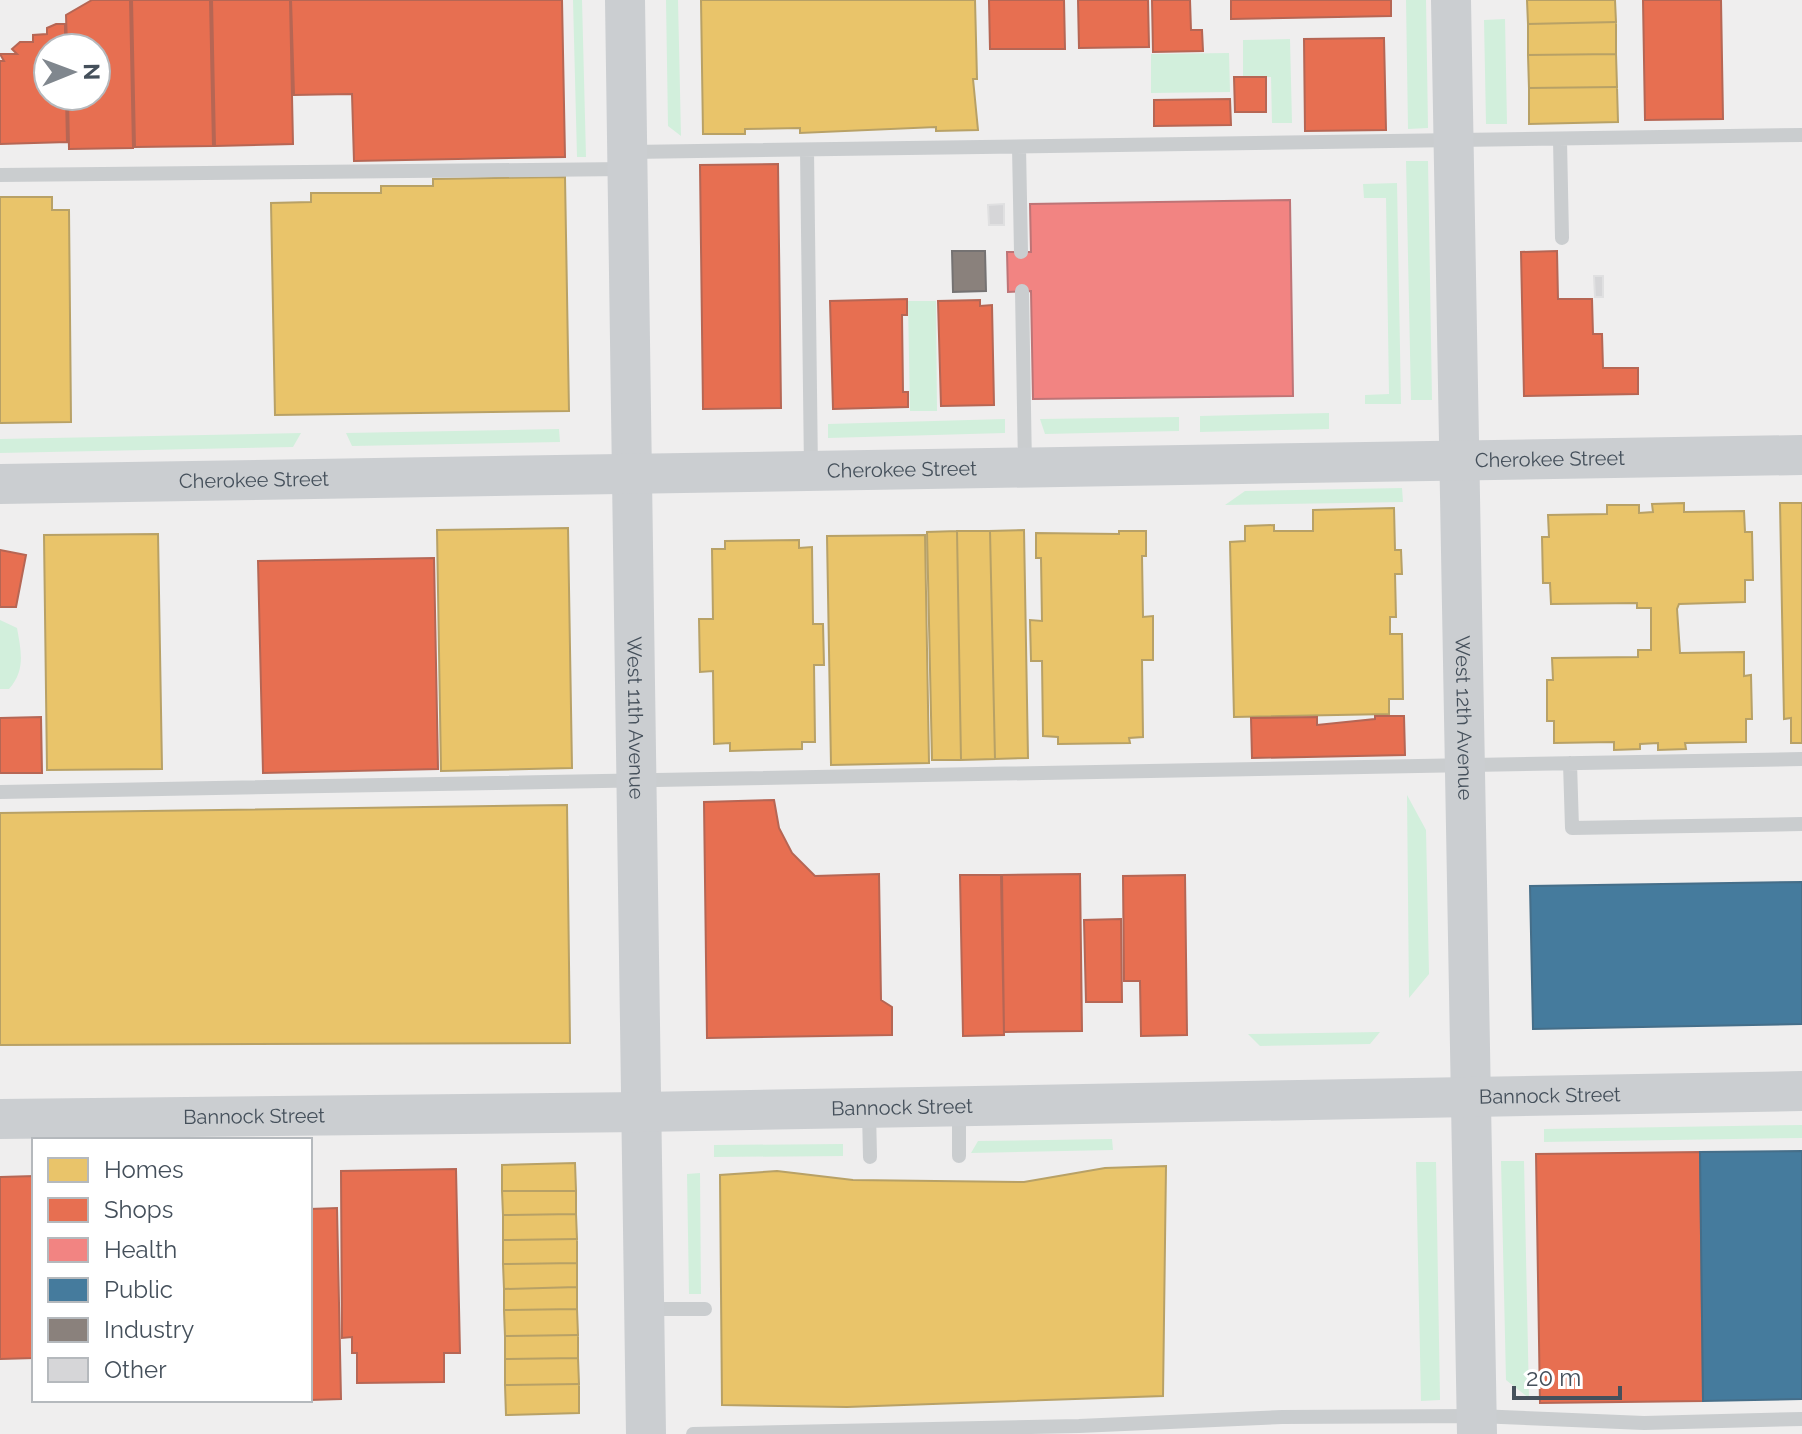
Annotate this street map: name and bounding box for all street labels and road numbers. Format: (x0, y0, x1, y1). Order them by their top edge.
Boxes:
street label: Cherokee Street (1475, 446, 1625, 472)
street label: Cherokee Street (827, 456, 977, 483)
street label: Cherokee Street (179, 467, 329, 493)
street label: West 12th Avenue (1451, 635, 1478, 801)
street label: West 11th Avenue (622, 636, 649, 800)
street label: Bannock Street (1479, 1082, 1621, 1109)
street label: Bannock Street (831, 1094, 973, 1121)
street label: Bannock Street (183, 1103, 325, 1129)

